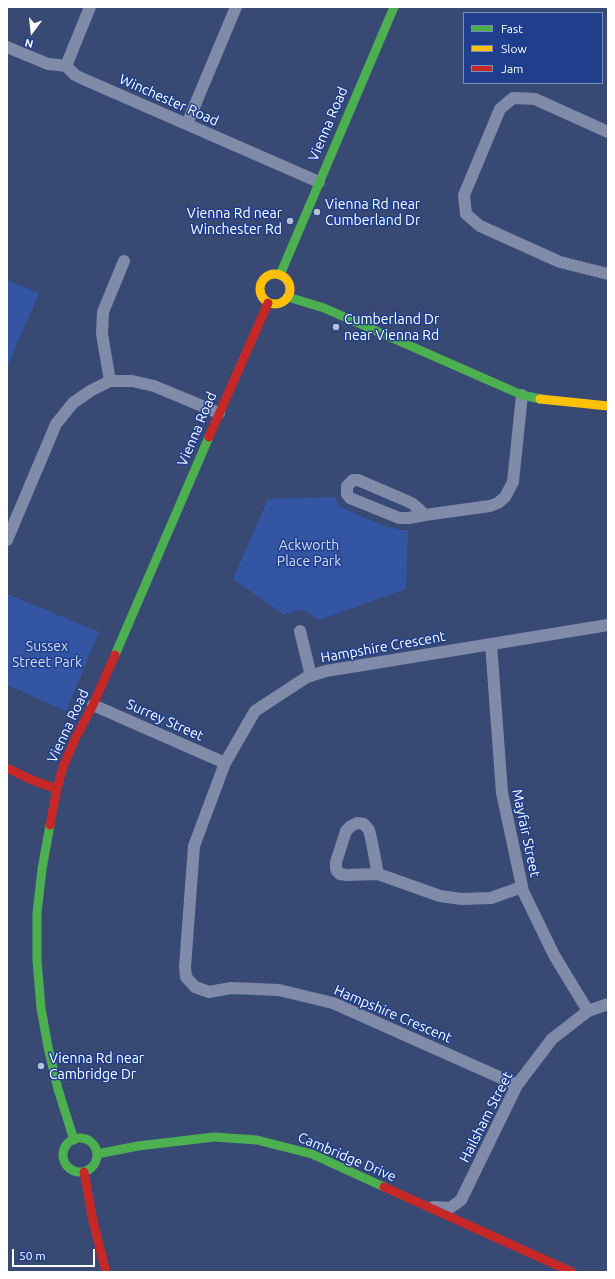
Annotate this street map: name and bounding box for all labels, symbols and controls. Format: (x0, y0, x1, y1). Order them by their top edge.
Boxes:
north arrow (12, 12, 52, 52)
legend (463, 12, 603, 84)
text: Fast (501, 22, 523, 35)
text: N (23, 37, 34, 50)
text: Slow (501, 42, 527, 55)
text: Jam (501, 62, 523, 75)
street label: Winchester Road (117, 71, 221, 129)
street label: Vienna Road (305, 84, 351, 164)
place label: Vienna Rd near Cumberland Dr (325, 196, 420, 228)
place label: Vienna Rd near Winchester Rd (187, 205, 282, 238)
marker: Vienna Rd near Cumberland Dr (312, 207, 322, 217)
marker: Vienna Rd near Winchester Rd (285, 216, 295, 226)
place label: Cumberland Dr near Vienna Rd (344, 311, 439, 344)
marker: Cumberland Dr near Vienna Rd (331, 322, 341, 332)
street label: Vienna Road (174, 389, 220, 469)
park label: Ackworth Place Park (277, 537, 341, 570)
street label: Hampshire Crescent (319, 628, 447, 666)
park label: Sussex Street Park (12, 638, 82, 670)
street label: Vienna Road (44, 687, 92, 765)
street label: Surrey Street (124, 696, 206, 744)
street label: Mayfair Street (508, 787, 544, 879)
street label: Hampshire Crescent (332, 982, 454, 1046)
place label: Vienna Rd near Cambridge Dr (49, 1050, 144, 1082)
marker: Vienna Rd near Cambridge Dr (36, 1061, 46, 1071)
street label: Hailsham Street (456, 1069, 516, 1165)
street label: Cambridge Drive (295, 1129, 399, 1185)
scale bar (14, 1241, 97, 1267)
text: 50 m (19, 1249, 46, 1262)

